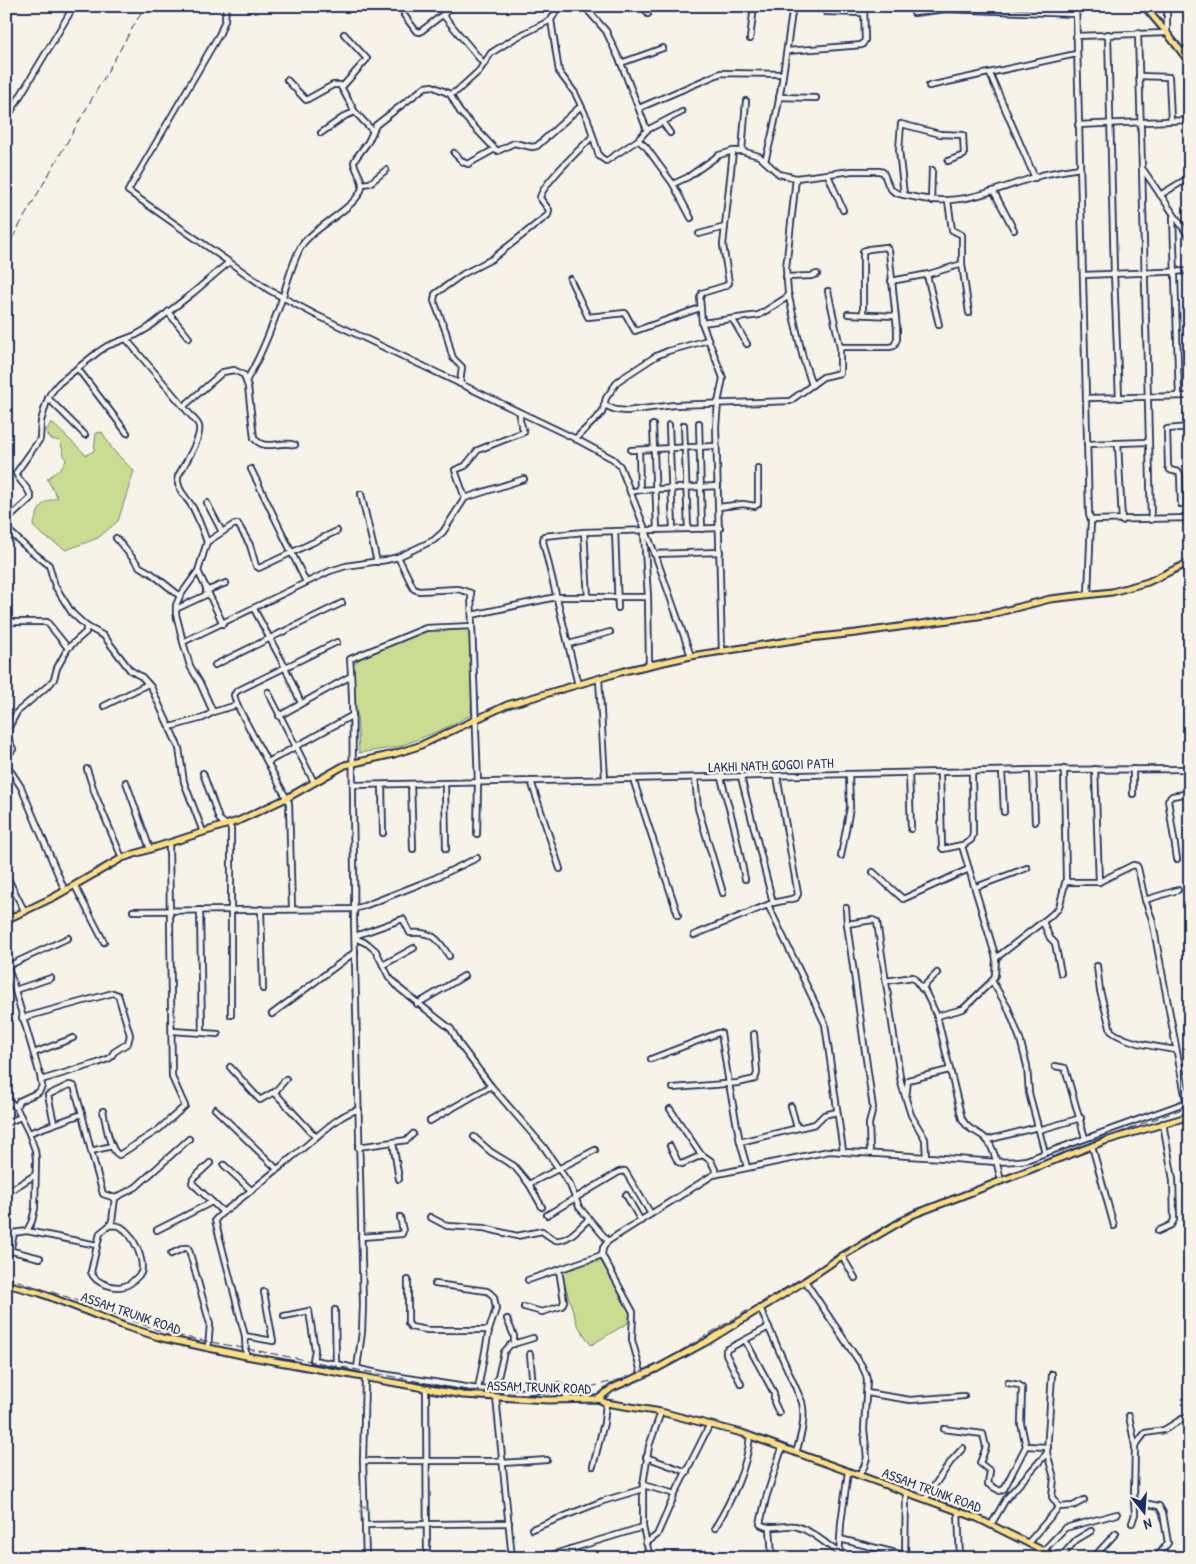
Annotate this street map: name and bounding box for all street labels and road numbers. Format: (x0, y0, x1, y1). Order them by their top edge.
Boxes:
street label: LAKHI NATH GOGOI PATH (708, 753, 834, 776)
street label: ASSAM TRUNK ROAD (79, 1287, 184, 1339)
street label: ASSAM TRUNK ROAD (487, 1375, 592, 1398)
street label: ASSAM TRUNK ROAD (880, 1463, 985, 1516)

